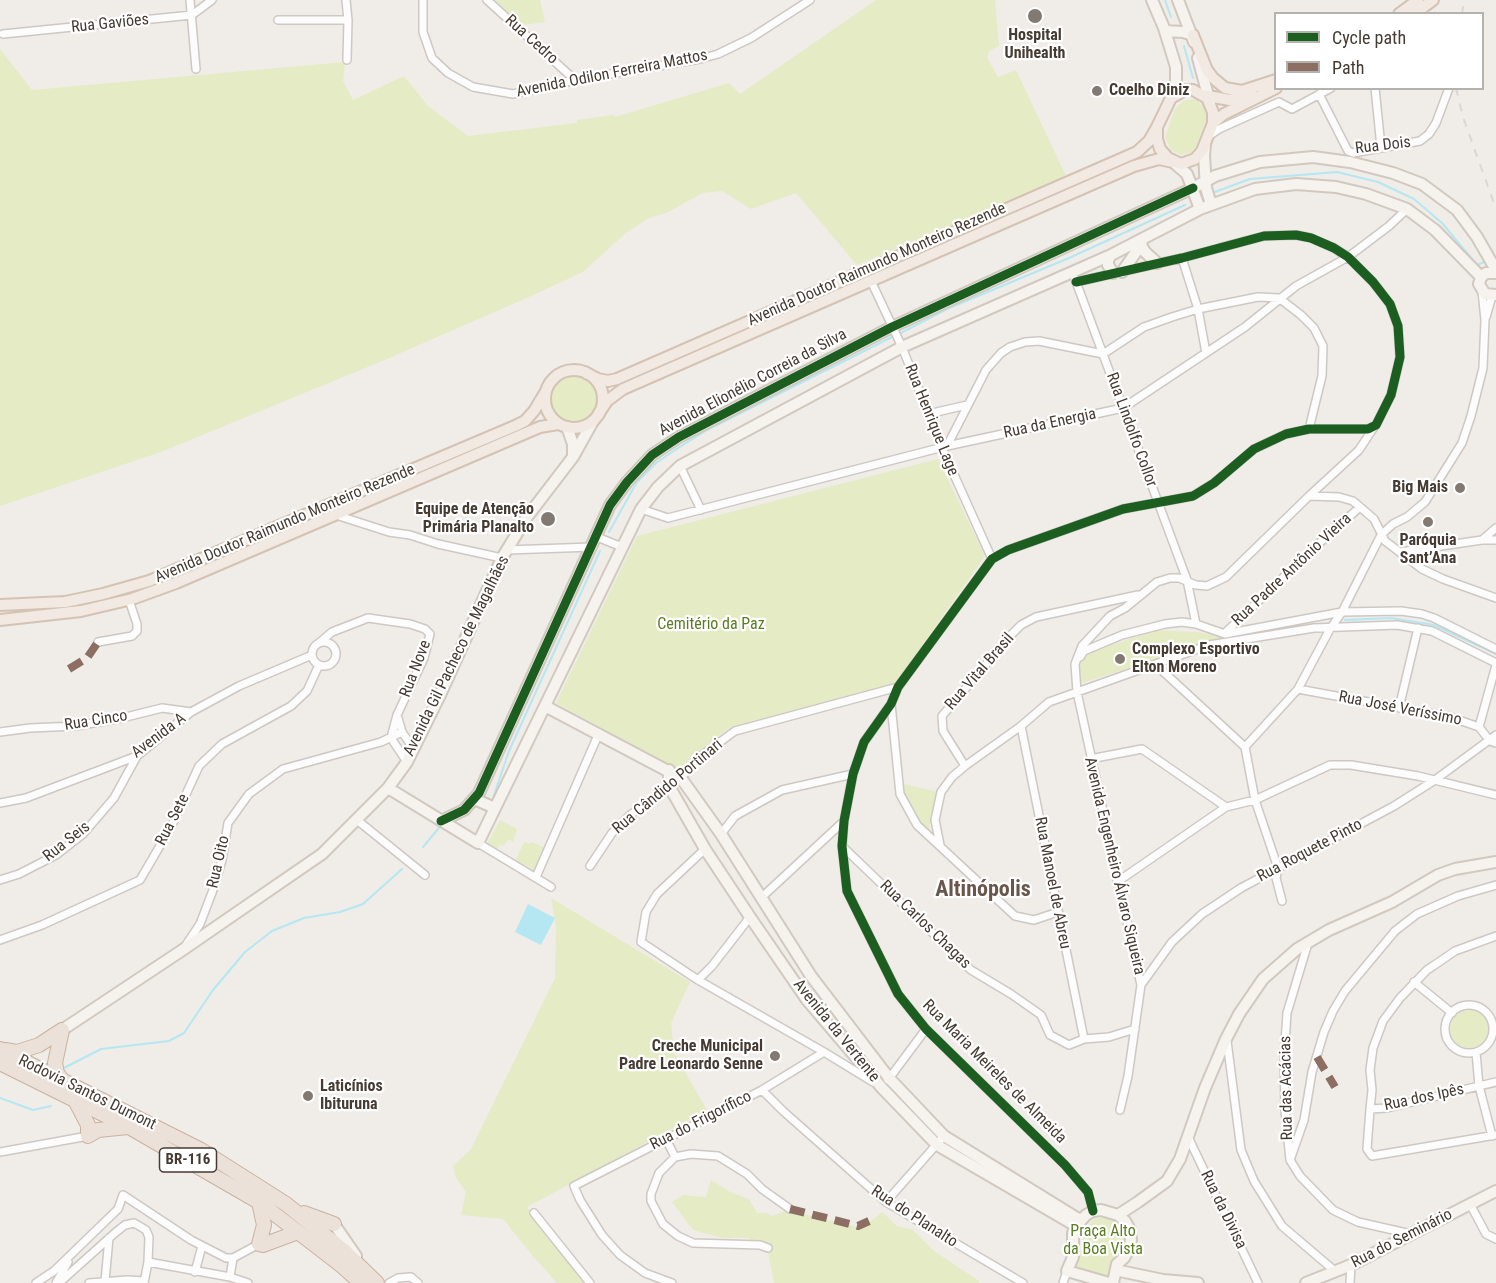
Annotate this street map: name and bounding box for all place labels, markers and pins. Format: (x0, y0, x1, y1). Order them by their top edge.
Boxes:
marker: Hospital Unihealth (1026, 7, 1044, 25)
place label: Hospital Unihealth (1005, 26, 1065, 64)
place label: Coelho Diniz (1109, 81, 1190, 101)
marker: Coelho Diniz (1090, 84, 1104, 98)
place label: Big Mais (1392, 478, 1448, 498)
marker: Big Mais (1453, 481, 1467, 495)
place label: Equipe de Atenção Primária Planalto (415, 500, 534, 538)
marker: Equipe de Atenção Primária Planalto (539, 510, 557, 528)
marker: Paróquia Sant’Ana (1421, 515, 1435, 529)
place label: Paróquia Sant’Ana (1400, 531, 1456, 569)
place label: Complexo Esportivo Elton Moreno (1132, 640, 1260, 678)
marker: Complexo Esportivo Elton Moreno (1113, 652, 1127, 666)
place label: Creche Municipal Padre Leonardo Senne (619, 1037, 763, 1075)
marker: Creche Municipal Padre Leonardo Senne (768, 1049, 782, 1063)
place label: Laticínios Ibituruna (320, 1077, 383, 1115)
marker: Laticínios Ibituruna (301, 1089, 315, 1103)

